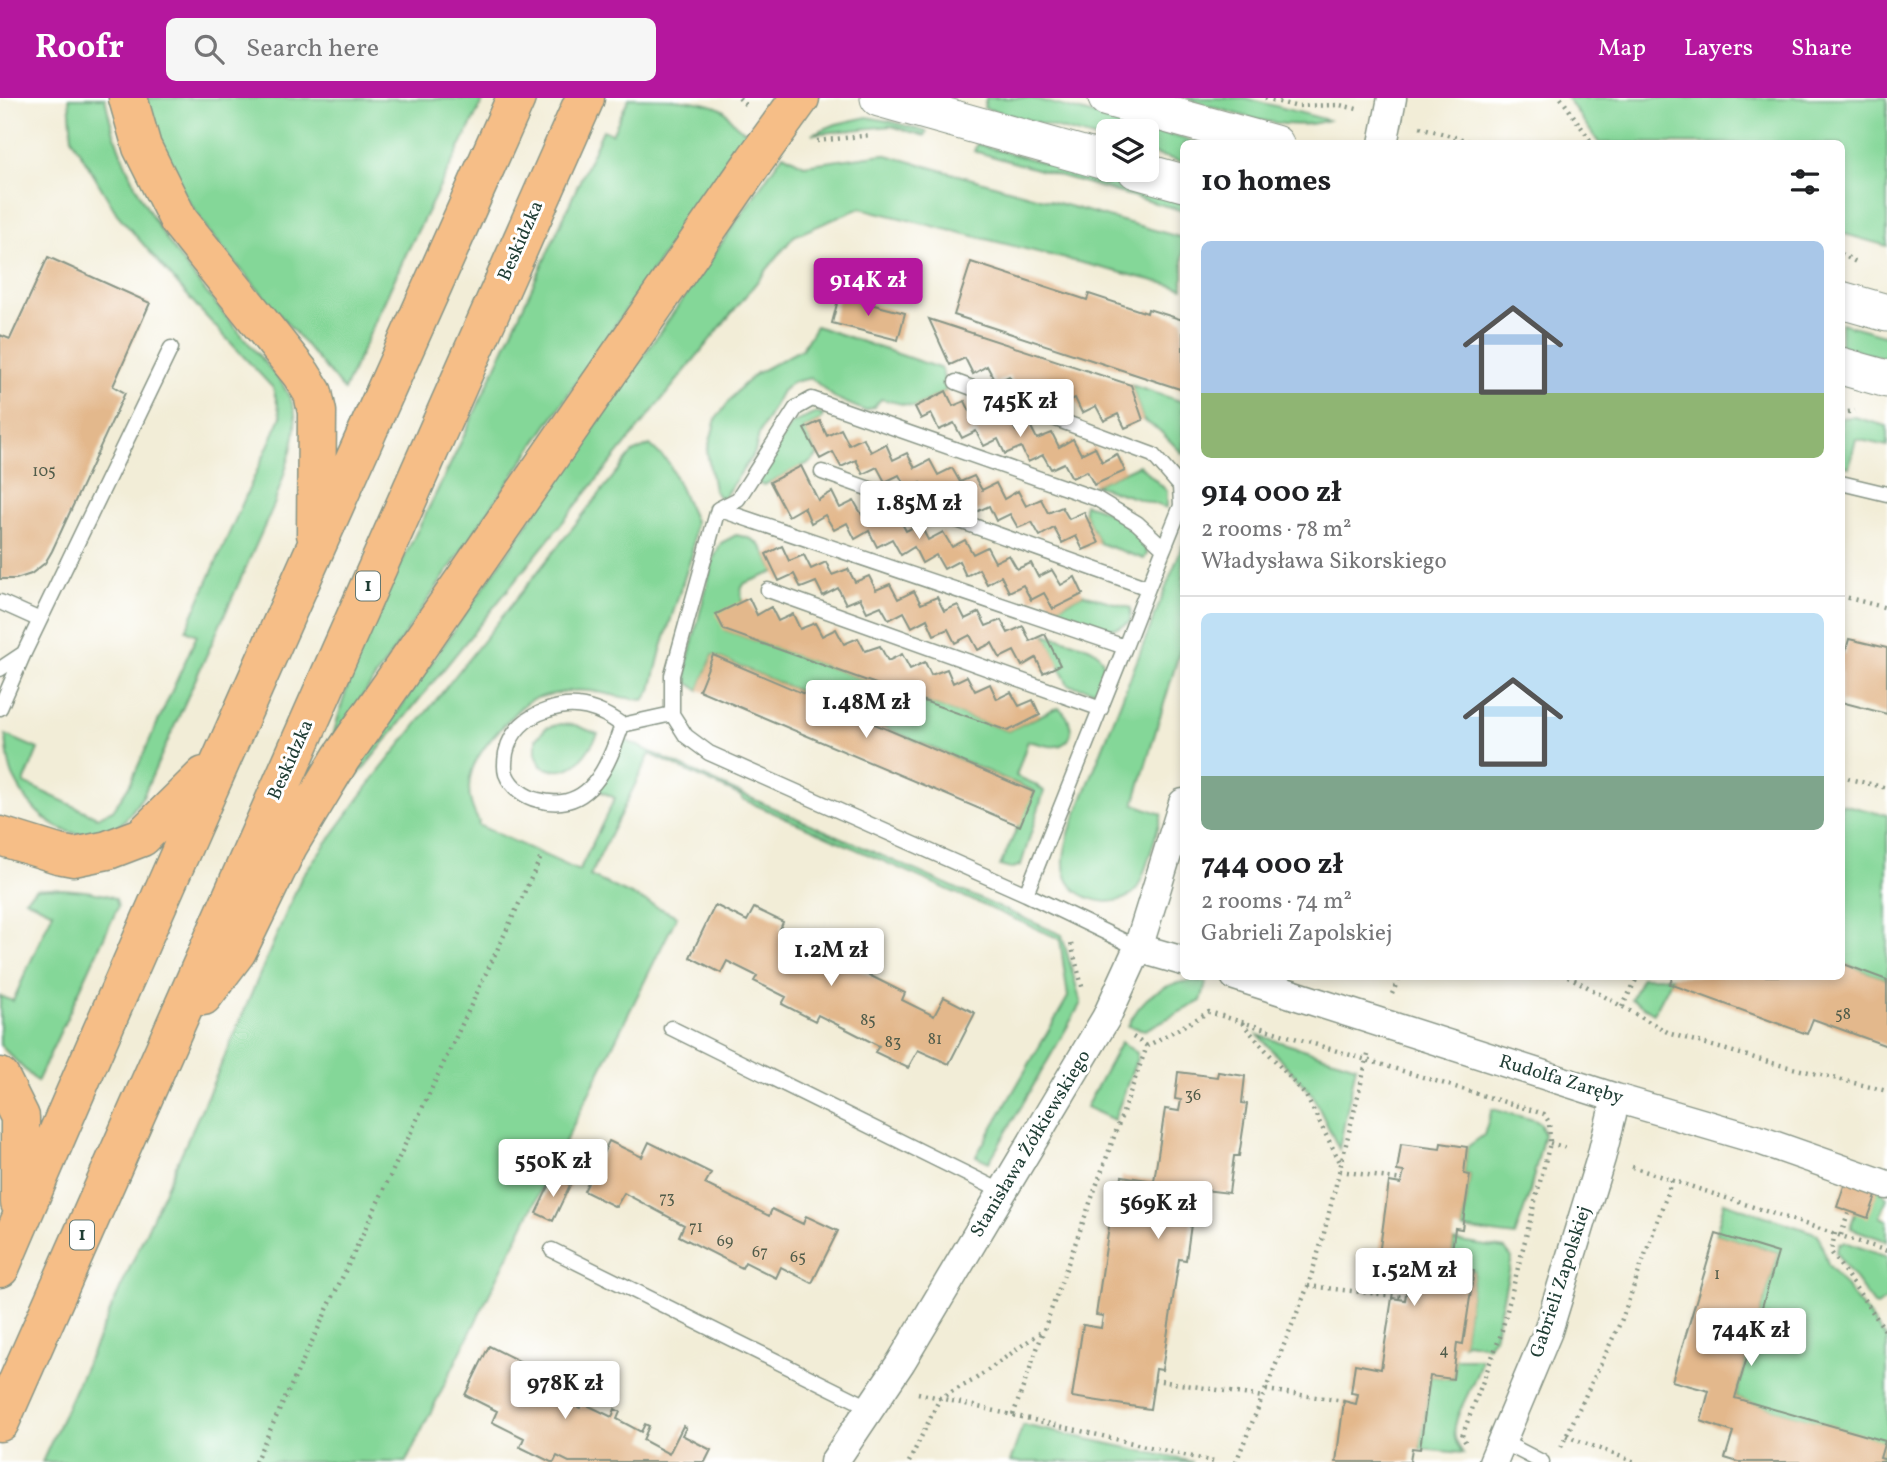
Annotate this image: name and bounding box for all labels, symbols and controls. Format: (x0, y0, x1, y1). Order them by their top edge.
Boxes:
search box (166, 18, 656, 81)
text: Roofr (35, 26, 124, 72)
icon: search (190, 30, 228, 68)
text: Search here (246, 31, 379, 67)
text: Map (1598, 32, 1646, 66)
text: Layers (1684, 32, 1753, 66)
text: Share (1791, 32, 1852, 66)
map controls (1096, 119, 1159, 182)
button: layers (1096, 119, 1159, 182)
text: 10 homes (1201, 161, 1331, 203)
icon: filters (1786, 163, 1824, 201)
street label: Beskidzka (492, 197, 550, 285)
pin: 914K zł (803, 258, 933, 318)
text: 914K zł (830, 265, 906, 297)
icon: home (1450, 287, 1576, 413)
pin: 745K zł (955, 380, 1085, 439)
text: 745K zł (983, 386, 1057, 418)
house number: 105 (32, 461, 56, 483)
text: 914 000 zł (1201, 472, 1341, 514)
pin: 1.85M zł (847, 482, 991, 541)
text: 1.85M zł (876, 488, 962, 520)
text: 2 rooms · 78 m² (1201, 514, 1352, 546)
text: Władysława Sikorskiego (1201, 546, 1447, 578)
road number: 1 (356, 572, 380, 600)
icon: home (1450, 659, 1576, 785)
pin: 1.48M zł (794, 680, 938, 740)
text: 1.48M zł (822, 687, 910, 719)
street label: Beskidzka (262, 716, 320, 804)
text: 744 000 zł (1201, 844, 1343, 886)
text: 2 rooms · 74 m² (1201, 886, 1352, 918)
text: Gabrieli Zapolskiej (1201, 918, 1392, 950)
pin: 1.2M zł (766, 928, 896, 988)
text: 1.2M zł (794, 935, 868, 967)
house number: 58 (1835, 1004, 1851, 1026)
house number: 85 (860, 1010, 876, 1032)
house number: 81 (928, 1029, 942, 1051)
house number: 83 (885, 1032, 901, 1054)
street label: Stanisława Żółkiewskiego (965, 1045, 1097, 1243)
street label: Rudolfa Zaręby (1496, 1049, 1626, 1111)
house number: 36 (1185, 1085, 1201, 1107)
pin: 550K zł (488, 1140, 618, 1199)
text: 550K zł (515, 1146, 591, 1178)
pin: 569K zł (1093, 1182, 1223, 1241)
house number: 73 (659, 1188, 675, 1210)
text: 569K zł (1119, 1188, 1197, 1220)
street label: Gabrieli Zapolskiej (1524, 1203, 1598, 1361)
house number: 71 (689, 1217, 703, 1239)
road number: 1 (70, 1220, 94, 1250)
house number: 69 (717, 1231, 733, 1253)
house number: 67 (752, 1242, 768, 1264)
house number: 65 (790, 1247, 806, 1269)
pin: 1.52M zł (1342, 1248, 1486, 1308)
text: 1.52M zł (1372, 1255, 1456, 1287)
house number: 1 (1714, 1264, 1720, 1286)
pin: 744K zł (1686, 1308, 1816, 1368)
text: 744K zł (1712, 1315, 1790, 1347)
house number: 4 (1439, 1340, 1449, 1362)
pin: 978K zł (500, 1362, 630, 1421)
text: 978K zł (527, 1368, 603, 1400)

